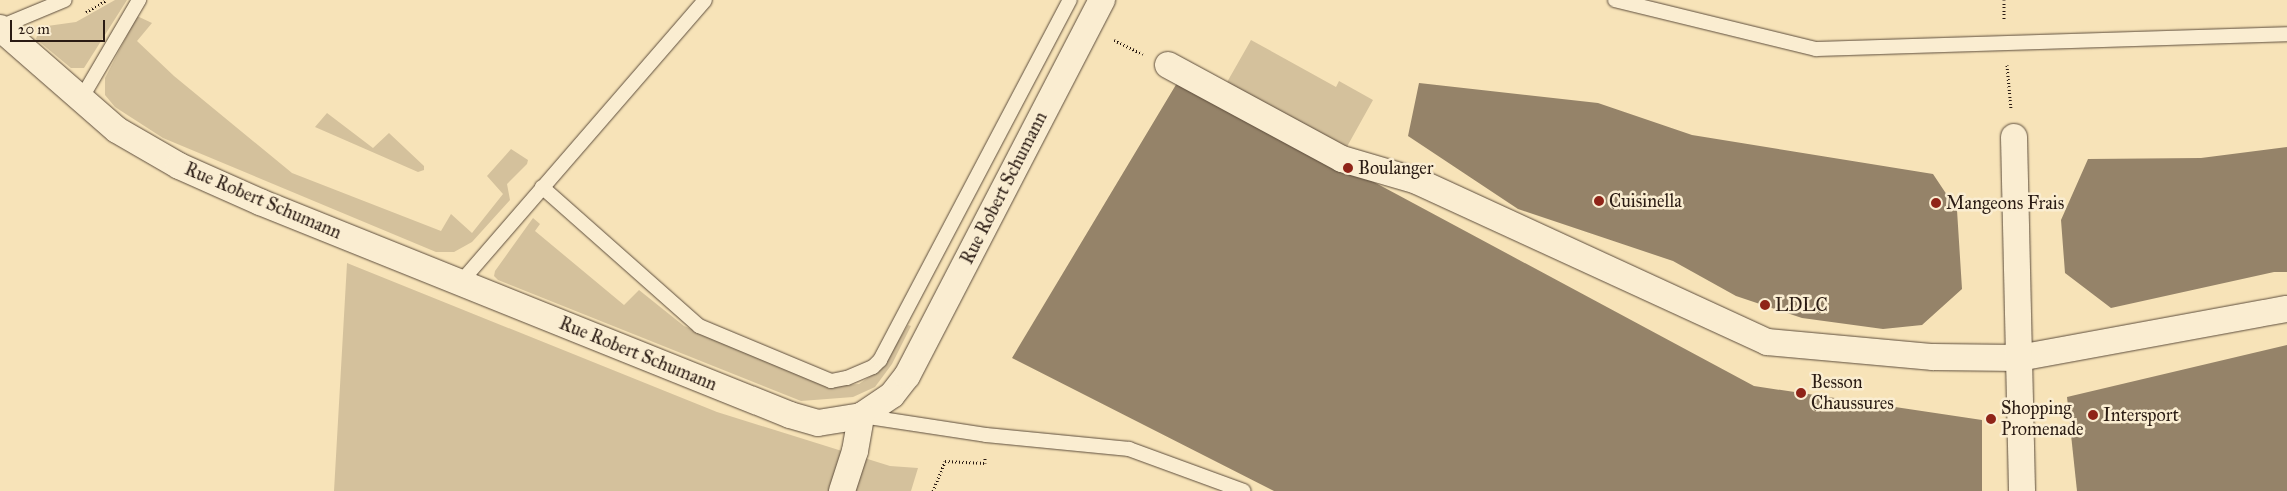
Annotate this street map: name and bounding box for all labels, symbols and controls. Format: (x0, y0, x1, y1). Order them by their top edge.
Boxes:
scale bar (12, 10, 108, 42)
text: 20 m (18, 20, 50, 38)
street label: Rue Robert Schumann (956, 108, 1052, 268)
place label: Boulanger (1358, 157, 1434, 179)
street label: Rue Robert Schumann (181, 158, 345, 244)
marker: Boulanger (1342, 162, 1354, 174)
place label: Cuisinella (1609, 190, 1682, 212)
place label: Mangeons Frais (1946, 192, 2064, 214)
marker: Cuisinella (1593, 195, 1605, 207)
marker: Mangeons Frais (1930, 197, 1942, 209)
place label: LDLC (1775, 294, 1828, 316)
marker: LDLC (1759, 299, 1771, 311)
street label: Rue Robert Schumann (556, 313, 720, 395)
place label: Besson Chaussures (1811, 372, 1894, 414)
marker: Besson Chaussures (1795, 387, 1807, 399)
place label: Shopping Promenade (2001, 398, 2083, 440)
place label: Intersport (2103, 404, 2179, 426)
marker: Intersport (2087, 409, 2099, 421)
marker: Shopping Promenade (1985, 413, 1997, 425)

